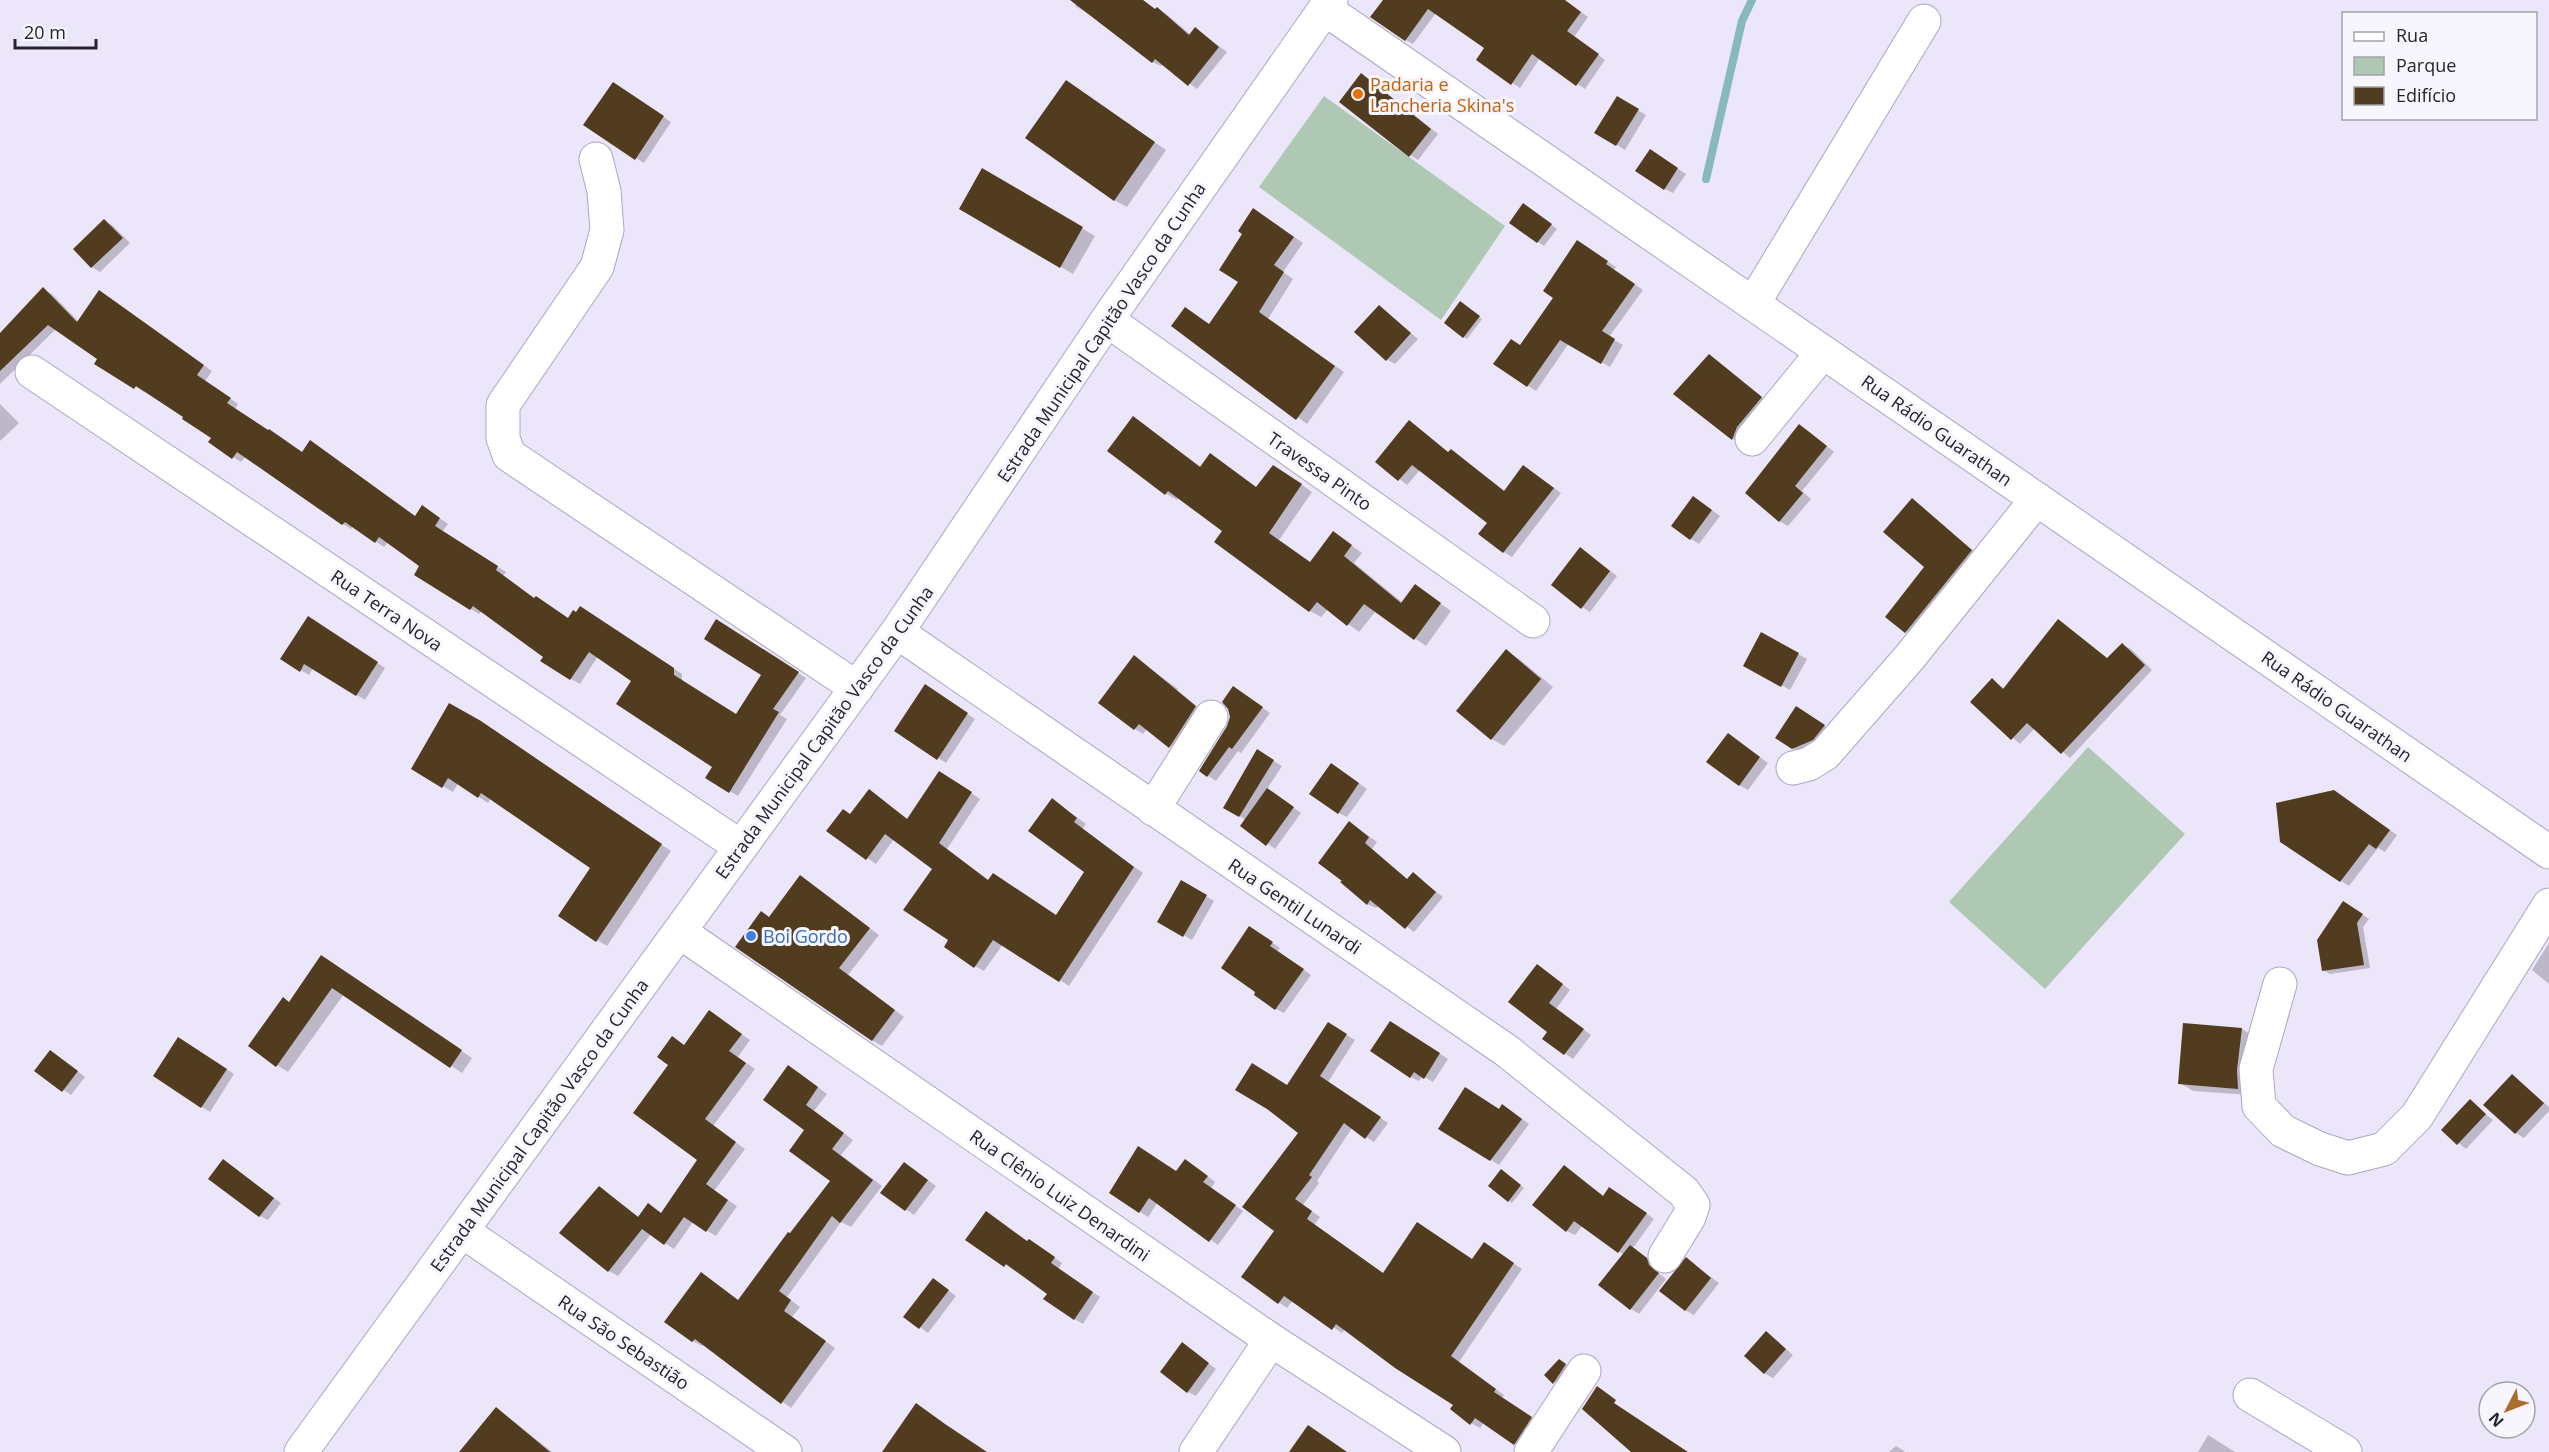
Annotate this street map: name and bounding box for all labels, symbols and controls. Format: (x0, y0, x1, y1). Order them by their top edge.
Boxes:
scale bar (15, 12, 96, 50)
legend (2342, 12, 2537, 120)
text: 20 m (24, 20, 66, 44)
text: Rua (2396, 23, 2428, 47)
text: Parque (2396, 53, 2456, 77)
place label: Padaria e Lancheria Skina's (1370, 72, 1514, 117)
text: Edifício (2396, 83, 2456, 107)
marker: Padaria e Lancheria Skina's (1351, 87, 1365, 101)
street label: Estrada Municipal Capitão Vasco da Cunha (991, 177, 1211, 487)
street label: Rua Rádio Guarathan (1857, 369, 2017, 491)
street label: Travessa Pinto (1263, 426, 1377, 516)
street label: Rua Terra Nova (327, 564, 447, 656)
street label: Estrada Municipal Capitão Vasco da Cunha (709, 581, 939, 883)
street label: Rua Rádio Guarathan (2257, 645, 2417, 767)
street label: Rua Gentil Lunardi (1224, 853, 1366, 959)
place label: Boi Gordo (763, 924, 848, 948)
marker: Boi Gordo (744, 929, 758, 943)
street label: Estrada Municipal Capitão Vasco da Cunha (424, 974, 654, 1276)
street label: Rua Clênio Luiz Denardini (965, 1124, 1155, 1266)
street label: Rua São Sebastião (554, 1289, 694, 1395)
north arrow (2477, 1380, 2537, 1440)
text: N (2483, 1408, 2508, 1432)

